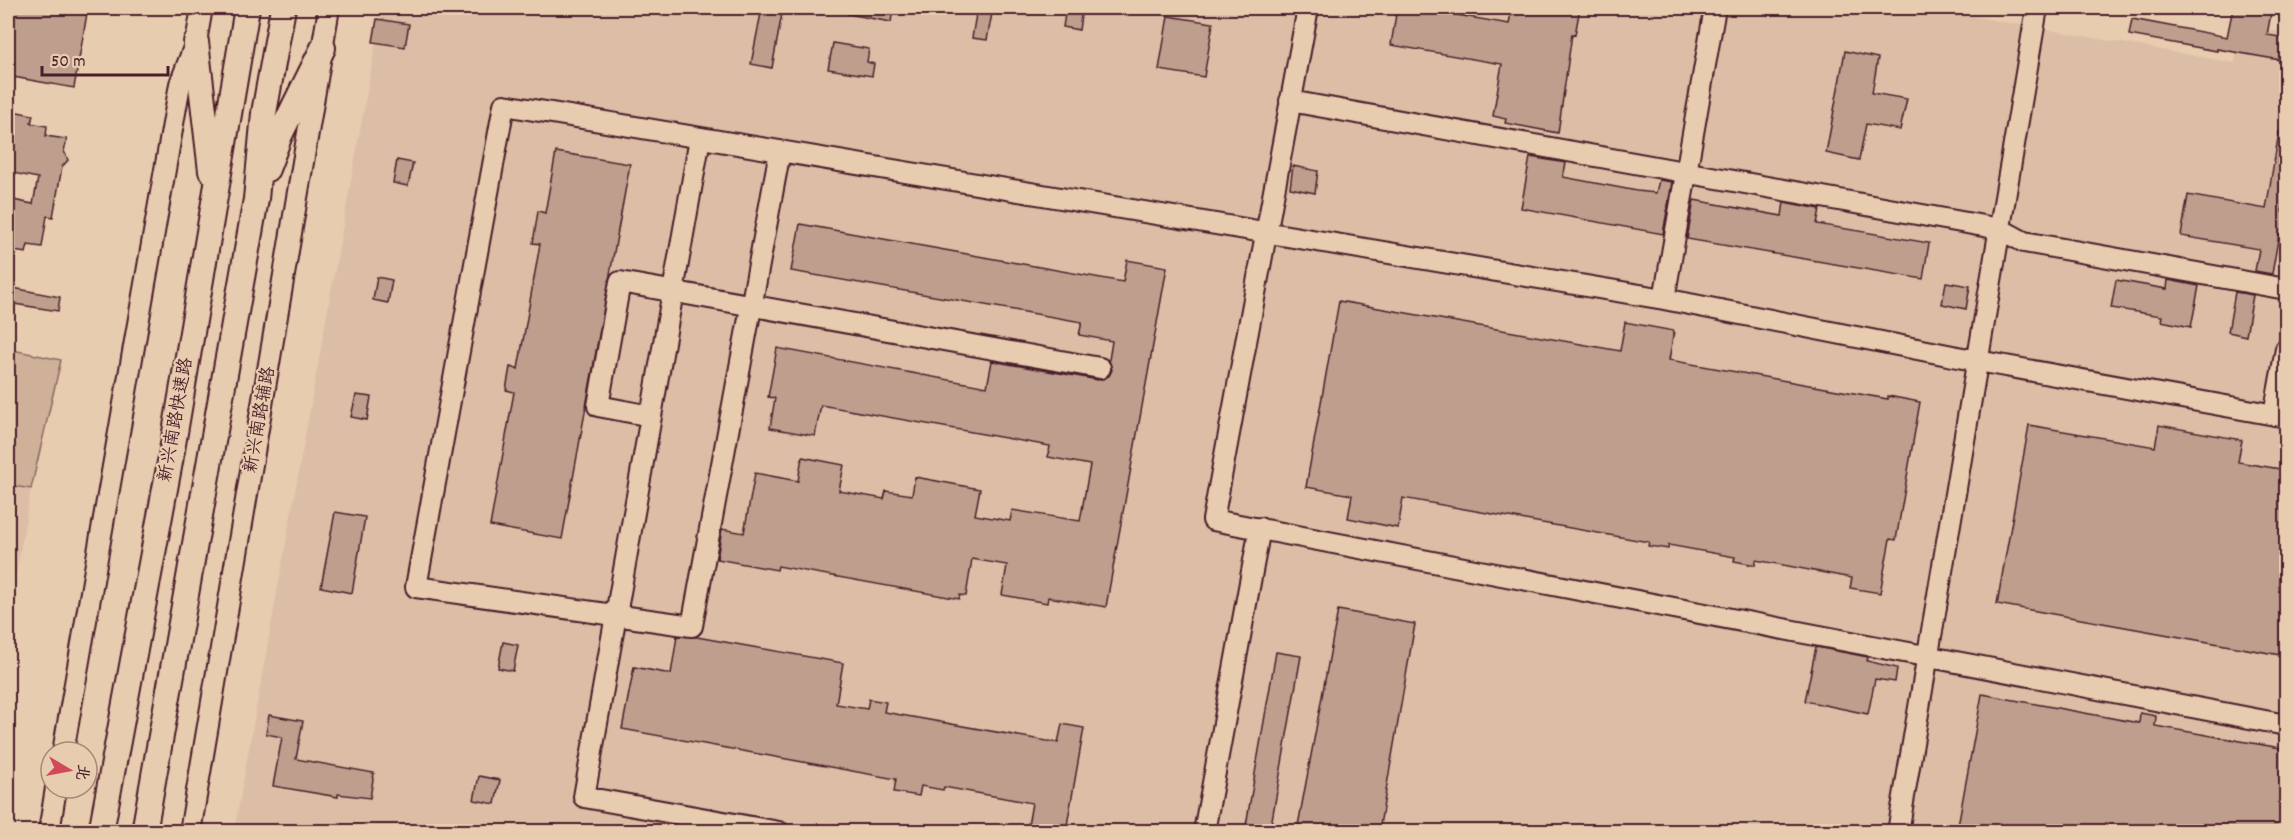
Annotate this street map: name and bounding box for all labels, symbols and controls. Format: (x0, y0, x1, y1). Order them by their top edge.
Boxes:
scale bar (42, 39, 168, 77)
text: 50 m (51, 50, 86, 75)
street label: 新兴南路快速路 (154, 356, 200, 484)
street label: 新兴南路辅路 (239, 365, 283, 475)
north arrow (39, 740, 99, 800)
text: 北 (69, 762, 94, 782)

